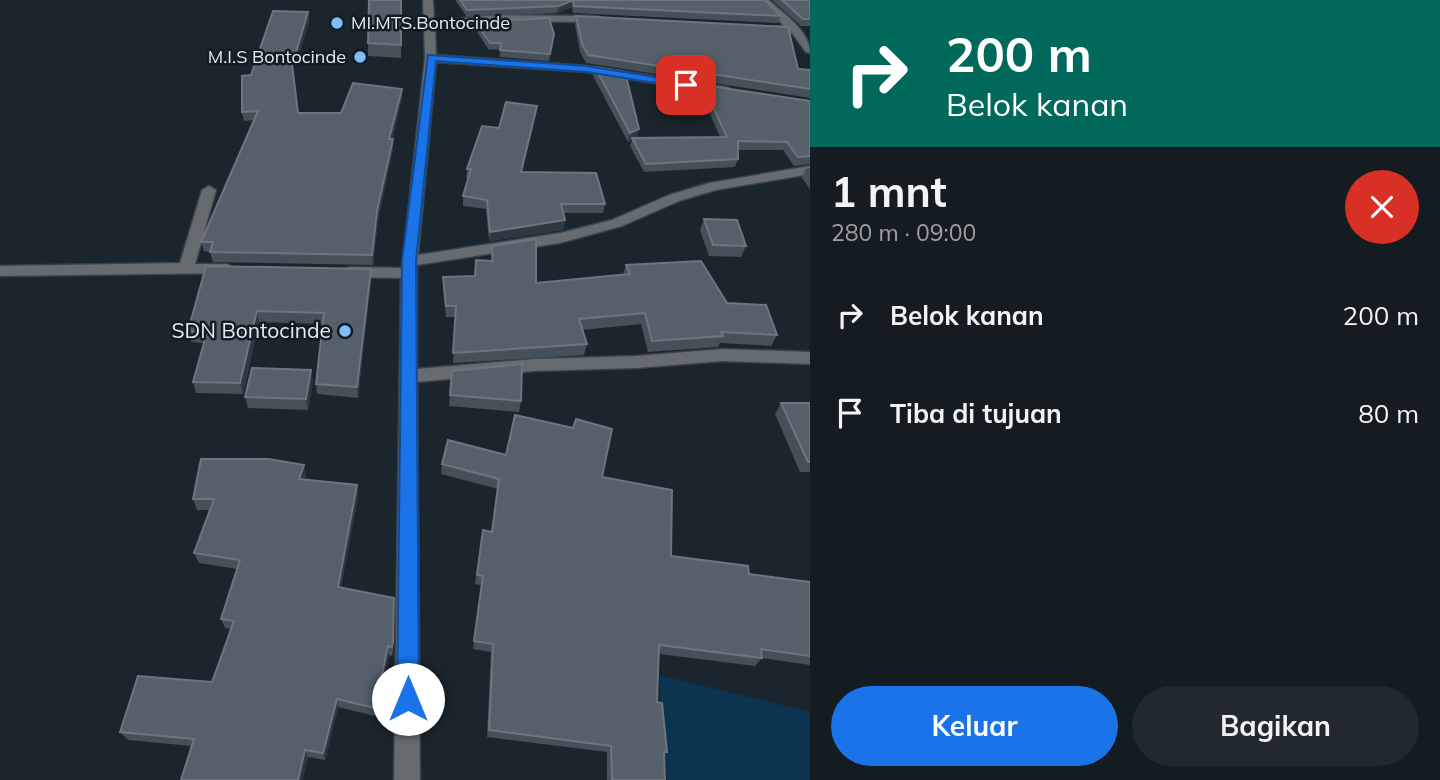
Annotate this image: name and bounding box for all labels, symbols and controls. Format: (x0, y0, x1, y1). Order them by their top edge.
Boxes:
place label: MI.MTS.Bontocinde (351, 11, 510, 34)
marker: MI.MTS.Bontocinde (329, 15, 345, 31)
text: 200 m (946, 23, 1092, 84)
icon: right (831, 28, 922, 119)
place label: M.I.S Bontocinde (208, 45, 346, 68)
marker: M.I.S Bontocinde (352, 49, 368, 65)
pin (656, 55, 716, 115)
icon: arrive (667, 66, 705, 104)
text: Belok kanan (946, 84, 1128, 124)
text: 1 mnt (831, 165, 947, 218)
button: close (1345, 170, 1419, 244)
text: 280 m · 09:00 (831, 218, 976, 247)
icon: right (831, 296, 869, 334)
text: Belok kanan (890, 299, 1044, 332)
text: 200 m (1343, 299, 1419, 332)
place label: SDN Bontocinde (172, 317, 331, 343)
marker: SDN Bontocinde (337, 323, 353, 339)
icon: arrive (831, 394, 869, 432)
text: Tiba di tujuan (890, 397, 1062, 430)
text: 80 m (1358, 397, 1419, 430)
position arrow (371, 662, 445, 736)
button: Keluar (831, 686, 1118, 766)
button: Bagikan (1132, 686, 1419, 766)

